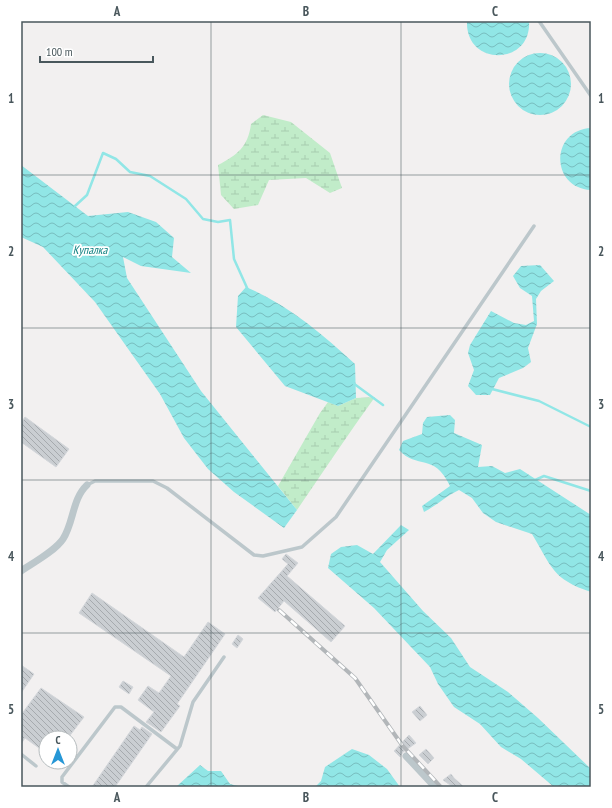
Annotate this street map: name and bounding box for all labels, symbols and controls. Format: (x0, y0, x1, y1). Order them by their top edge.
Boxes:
text: A (113, 3, 121, 20)
text: B (303, 3, 309, 20)
text: C (492, 3, 498, 20)
scale bar (40, 38, 153, 64)
text: 100 m (46, 44, 73, 59)
text: 1 (8, 90, 14, 107)
text: 1 (598, 90, 604, 107)
water label: Купалка (73, 242, 109, 257)
text: 2 (8, 243, 14, 260)
text: 2 (598, 243, 604, 260)
text: 3 (8, 396, 14, 413)
text: 3 (598, 396, 604, 413)
text: 4 (8, 548, 15, 565)
text: 4 (598, 548, 605, 565)
text: 5 (8, 701, 14, 718)
text: 5 (598, 701, 604, 718)
north arrow (38, 730, 78, 770)
text: С (55, 733, 61, 747)
text: A (113, 789, 121, 806)
text: B (303, 789, 309, 806)
text: C (492, 789, 498, 806)

